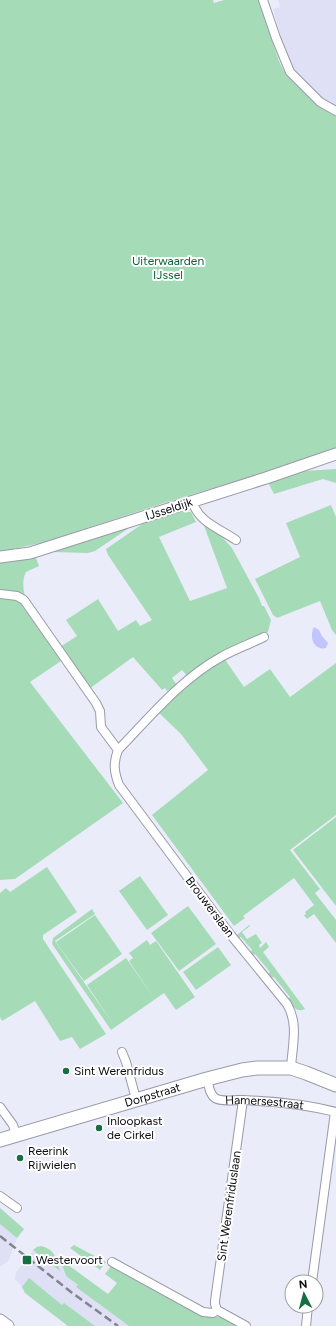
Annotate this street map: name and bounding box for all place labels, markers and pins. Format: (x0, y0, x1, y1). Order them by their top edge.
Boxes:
place label: Sint Werenfridus (74, 1064, 164, 1078)
marker: Sint Werenfridus (61, 1066, 71, 1076)
place label: Inloopkast de Cirkel (107, 1114, 163, 1142)
marker: Inloopkast de Cirkel (94, 1123, 104, 1133)
place label: Reerink Rijwielen (28, 1144, 76, 1172)
marker: Reerink Rijwielen (15, 1153, 25, 1163)
place label: Westervoort (36, 1253, 103, 1267)
marker: Westervoort (21, 1254, 33, 1266)

